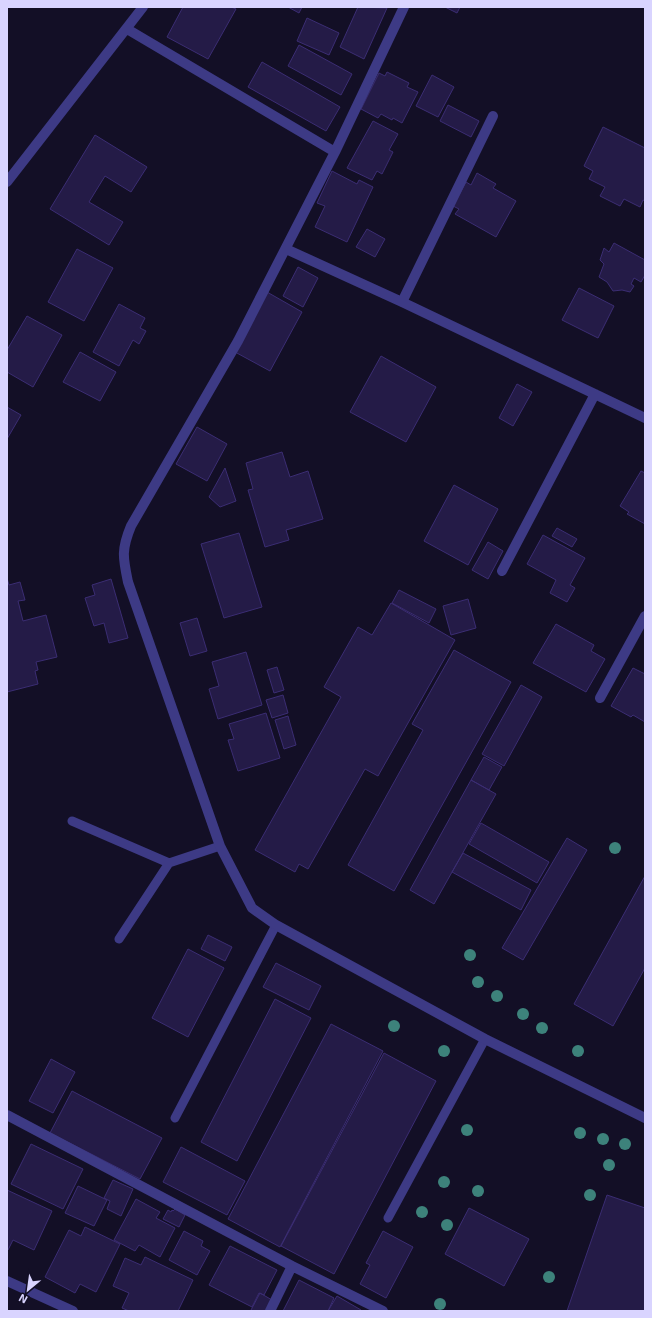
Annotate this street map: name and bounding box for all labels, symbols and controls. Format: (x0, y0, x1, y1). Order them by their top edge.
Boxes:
north arrow (8, 1270, 48, 1310)
text: N (16, 1292, 30, 1307)

